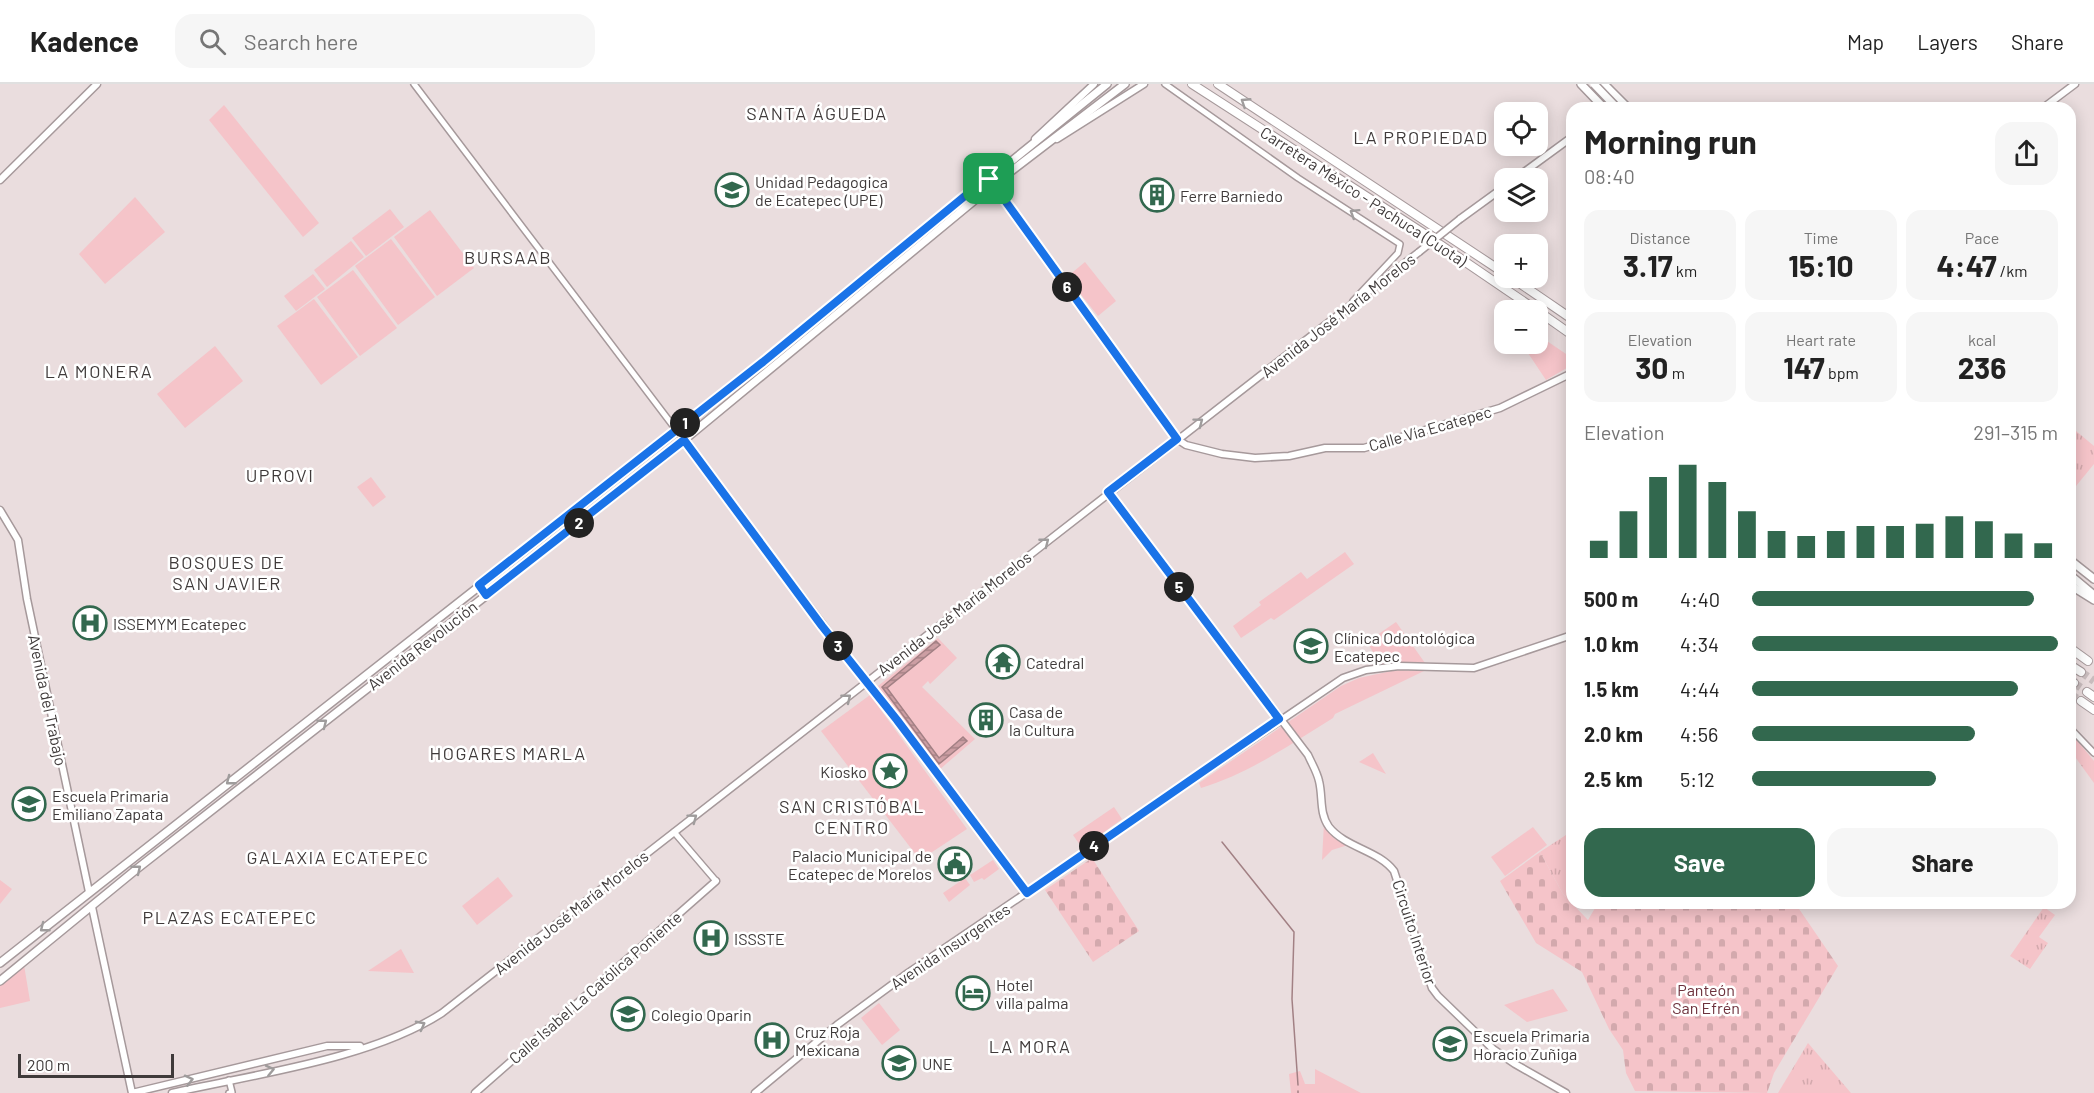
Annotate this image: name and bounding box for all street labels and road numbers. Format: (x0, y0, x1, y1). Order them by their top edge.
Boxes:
street label: Carretera México - Pachuca (Cuota) (1257, 122, 1471, 270)
street label: Avenida José María Morelos (1257, 249, 1419, 381)
street label: Calle Vía Ecatepec (1366, 401, 1494, 455)
street label: Avenida José María Morelos (873, 547, 1035, 679)
street label: Avenida Revolución (363, 596, 481, 694)
street label: Avenida del Trabajo (25, 633, 71, 767)
street label: Avenida José María Morelos (490, 846, 652, 978)
street label: Circuito Interior (1389, 877, 1441, 987)
street label: Avenida Insurgentes (887, 899, 1013, 993)
street label: Calle Isabel La Católica Poniente (505, 907, 685, 1067)

